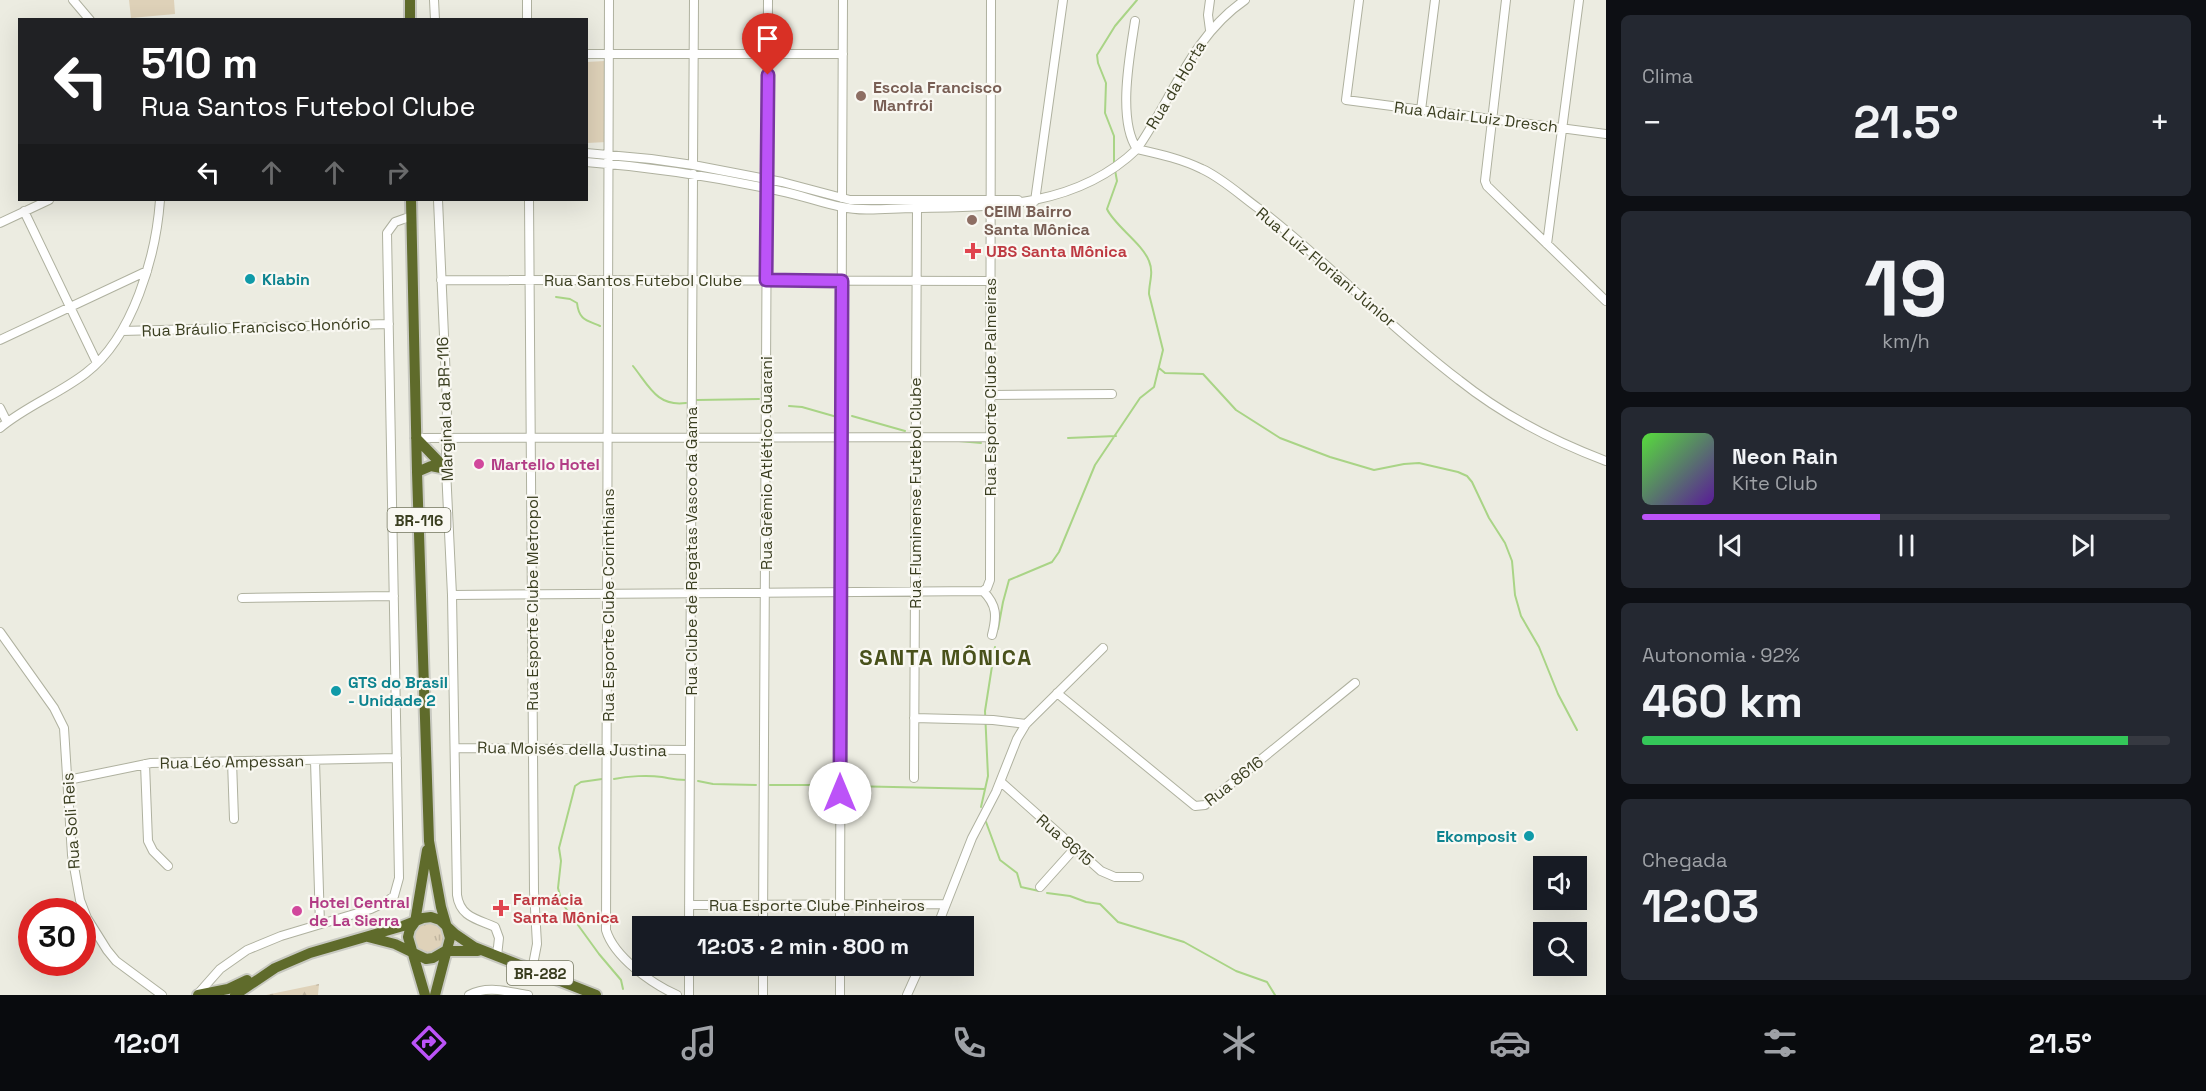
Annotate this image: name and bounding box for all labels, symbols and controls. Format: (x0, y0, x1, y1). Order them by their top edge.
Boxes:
pin (742, 13, 793, 75)
icon: arrive (751, 22, 784, 55)
text: 510 m (141, 37, 258, 90)
street label: Rua da Horta (1141, 37, 1211, 133)
icon: left (42, 42, 120, 120)
text: Clima (1642, 63, 1693, 89)
place label: Escola Francisco Manfrói (873, 77, 1002, 116)
text: Rua Santos Futebol Clube (141, 89, 476, 124)
marker: Escola Francisco Manfrói (854, 89, 868, 103)
text: 21.5° (1853, 94, 1959, 151)
street label: Rua Adair Luiz Dresch (1393, 97, 1559, 137)
text: − (1642, 102, 1662, 144)
text: + (2150, 102, 2170, 144)
icon: left (192, 156, 225, 189)
icon: ahead (255, 156, 288, 189)
icon: ahead (318, 156, 351, 189)
icon: right (381, 156, 414, 189)
place label: CEIM Bairro Santa Mônica (984, 201, 1090, 240)
street label: Rua Luiz Floriani Júnior (1252, 202, 1400, 332)
marker: CEIM Bairro Santa Mônica (965, 213, 979, 227)
text: 19 (1864, 239, 1948, 339)
place label: UBS Santa Mônica (986, 241, 1127, 262)
marker: UBS Santa Mônica (964, 242, 982, 260)
place label: Klabin (262, 269, 310, 290)
street label: Rua Santos Futebol Clube (544, 270, 742, 291)
marker: Klabin (243, 272, 257, 286)
street label: Rua Esporte Clube Palmeiras (980, 278, 1001, 496)
street label: Rua Bráulio Francisco Honório (141, 313, 371, 341)
text: km/h (1882, 328, 1930, 354)
street label: Marginal da BR-116 (432, 336, 458, 482)
street label: Rua Grêmio Atlético Guarani (756, 356, 777, 570)
street label: Rua Fluminense Futebol Clube (905, 377, 926, 609)
street label: Rua Clube de Regatas Vasco da Gama (681, 406, 702, 696)
text: Neon Rain (1732, 442, 1838, 470)
place label: Martello Hotel (491, 454, 600, 475)
marker: Martello Hotel (472, 457, 486, 471)
text: Kite Club (1732, 470, 1818, 496)
street label: Rua Esporte Clube Corinthians (598, 488, 619, 722)
street label: Rua Esporte Clube Metropol (522, 495, 543, 711)
road number: BR-116 (388, 508, 450, 532)
icon: previous (1714, 529, 1747, 562)
icon: pause (1890, 529, 1923, 562)
icon: next (2066, 529, 2099, 562)
text: Autonomia · 92% (1642, 642, 1800, 668)
district label: SANTA MÔNICA (859, 643, 1033, 671)
place label: GTS do Brasil - Unidade 2 (348, 672, 448, 711)
text: 460 km (1642, 673, 1803, 730)
marker: GTS do Brasil - Unidade 2 (329, 684, 343, 698)
street label: Rua Moisés della Justina (477, 737, 667, 761)
street label: Rua Léo Ampessan (160, 750, 304, 774)
street label: Rua 8616 (1200, 751, 1268, 811)
position arrow (808, 761, 872, 825)
street label: Rua Soli Reis (57, 772, 85, 870)
street label: Rua 8615 (1032, 809, 1098, 871)
place label: Ekomposit (1436, 826, 1517, 847)
marker: Ekomposit (1522, 829, 1536, 843)
text: Chegada (1642, 847, 1727, 873)
map controls (1533, 856, 1587, 976)
button: sound (1533, 856, 1587, 910)
text: 12:03 (1642, 878, 1759, 935)
place label: Farmácia Santa Mônica (513, 889, 619, 928)
place label: Hotel Central de La Sierra (309, 892, 410, 931)
street label: Rua Esporte Clube Pinheiros (709, 895, 925, 916)
speed limit sign: 30 (18, 898, 96, 976)
marker: Farmácia Santa Mônica (494, 901, 508, 915)
marker: Hotel Central de La Sierra (290, 904, 304, 918)
button: search (1533, 922, 1587, 976)
text: 12:03 · 2 min · 800 m (697, 932, 909, 960)
road number: BR-282 (507, 961, 573, 985)
icon: directions (408, 1022, 450, 1064)
icon: music (678, 1022, 720, 1064)
icon: phone (948, 1022, 990, 1064)
icon: climate (1218, 1022, 1260, 1064)
icon: car (1489, 1022, 1531, 1064)
icon: filters (1759, 1022, 1801, 1064)
text: 12:01 (114, 1026, 180, 1061)
text: 21.5° (2029, 1026, 2092, 1061)

